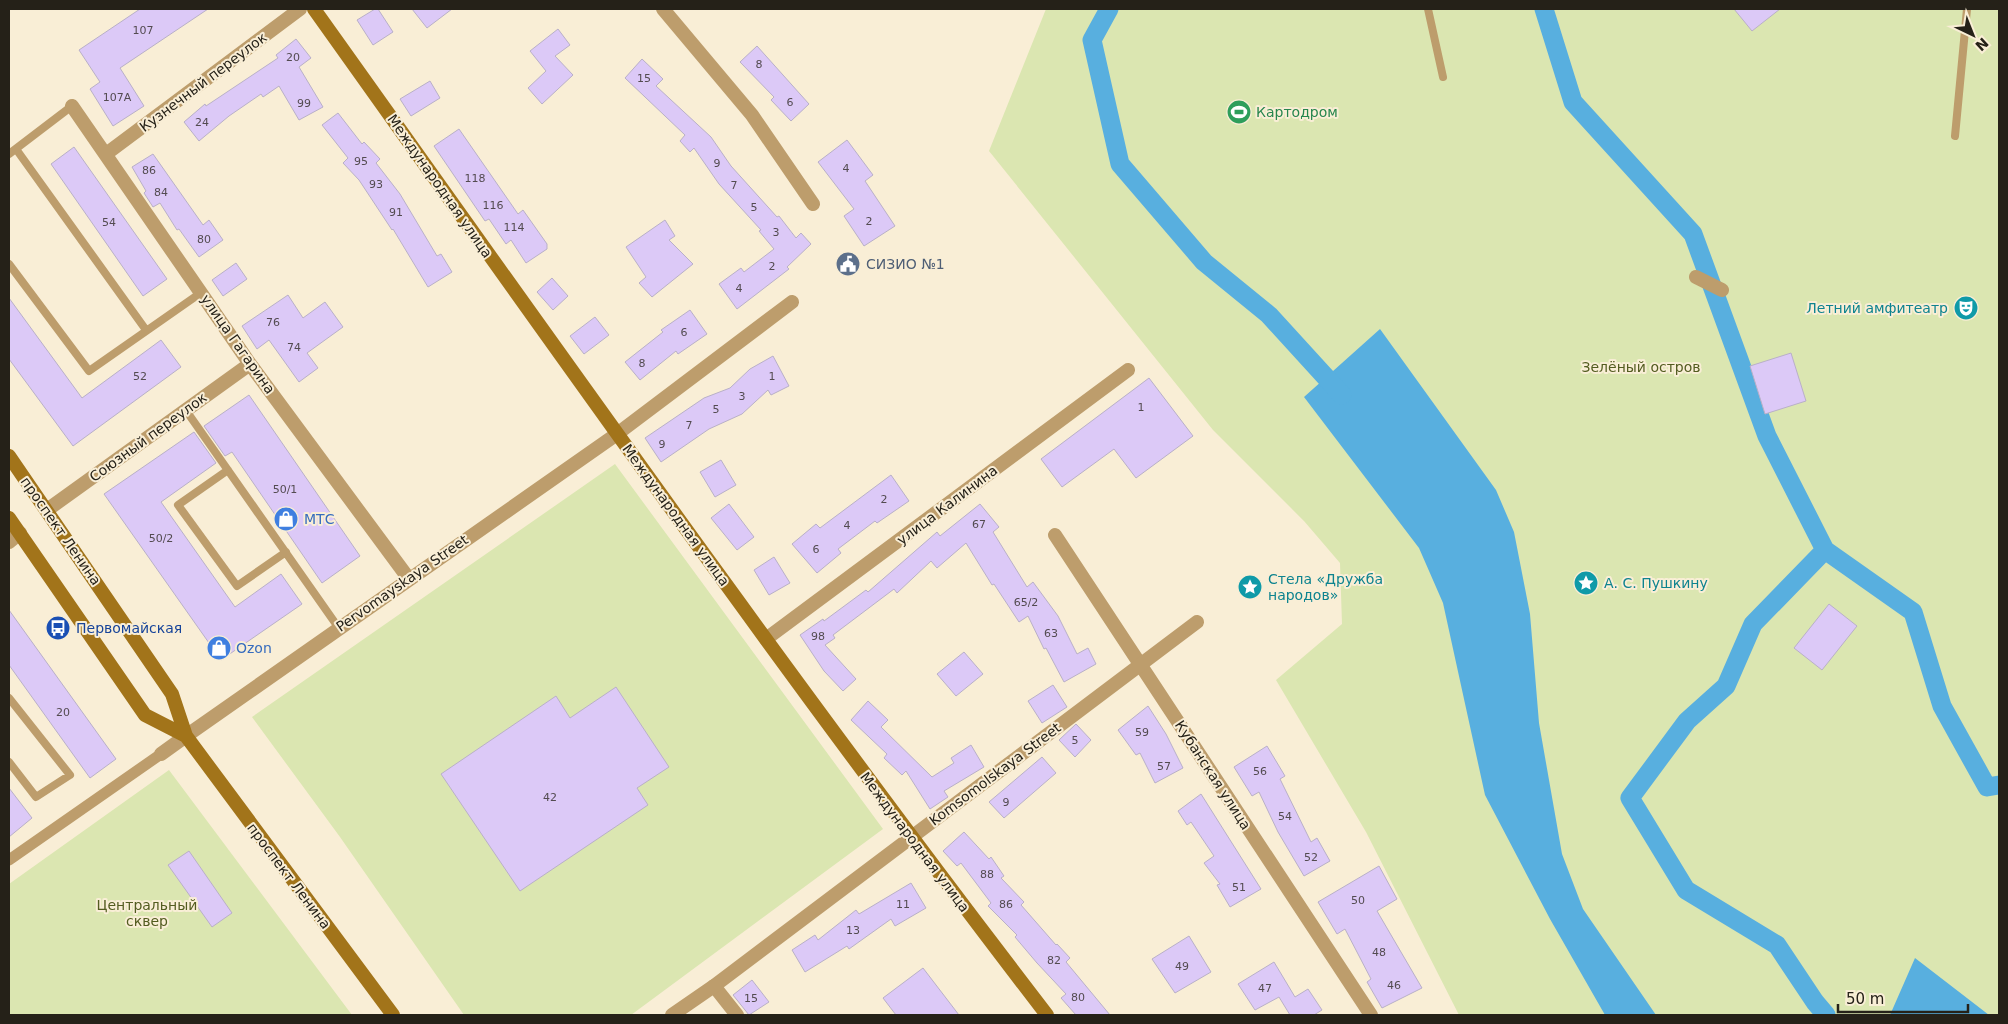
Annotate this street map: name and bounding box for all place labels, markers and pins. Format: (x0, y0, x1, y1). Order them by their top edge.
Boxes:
sports icon: Картодром (1226, 99, 1252, 125)
place label: Картодром (1256, 104, 1338, 120)
public building icon: СИЗИО №1 (835, 251, 861, 277)
place label: СИЗИО №1 (866, 256, 945, 272)
theatre icon: Летний амфитеатр (1953, 295, 1979, 321)
place label: Летний амфитеатр (1806, 300, 1948, 316)
shop icon: МТС (273, 506, 299, 532)
place label: МТС (304, 511, 335, 527)
place icon: А. С. Пушкину (1573, 570, 1599, 596)
place label: Стела «Дружба народов» (1268, 571, 1383, 603)
place icon: Стела «Дружба народов» (1237, 574, 1263, 600)
place label: А. С. Пушкину (1604, 575, 1708, 591)
bus stop icon: Первомайская (45, 615, 71, 641)
place label: Первомайская (76, 620, 182, 636)
shop icon: Ozon (206, 635, 232, 661)
place label: Ozon (236, 640, 272, 656)

